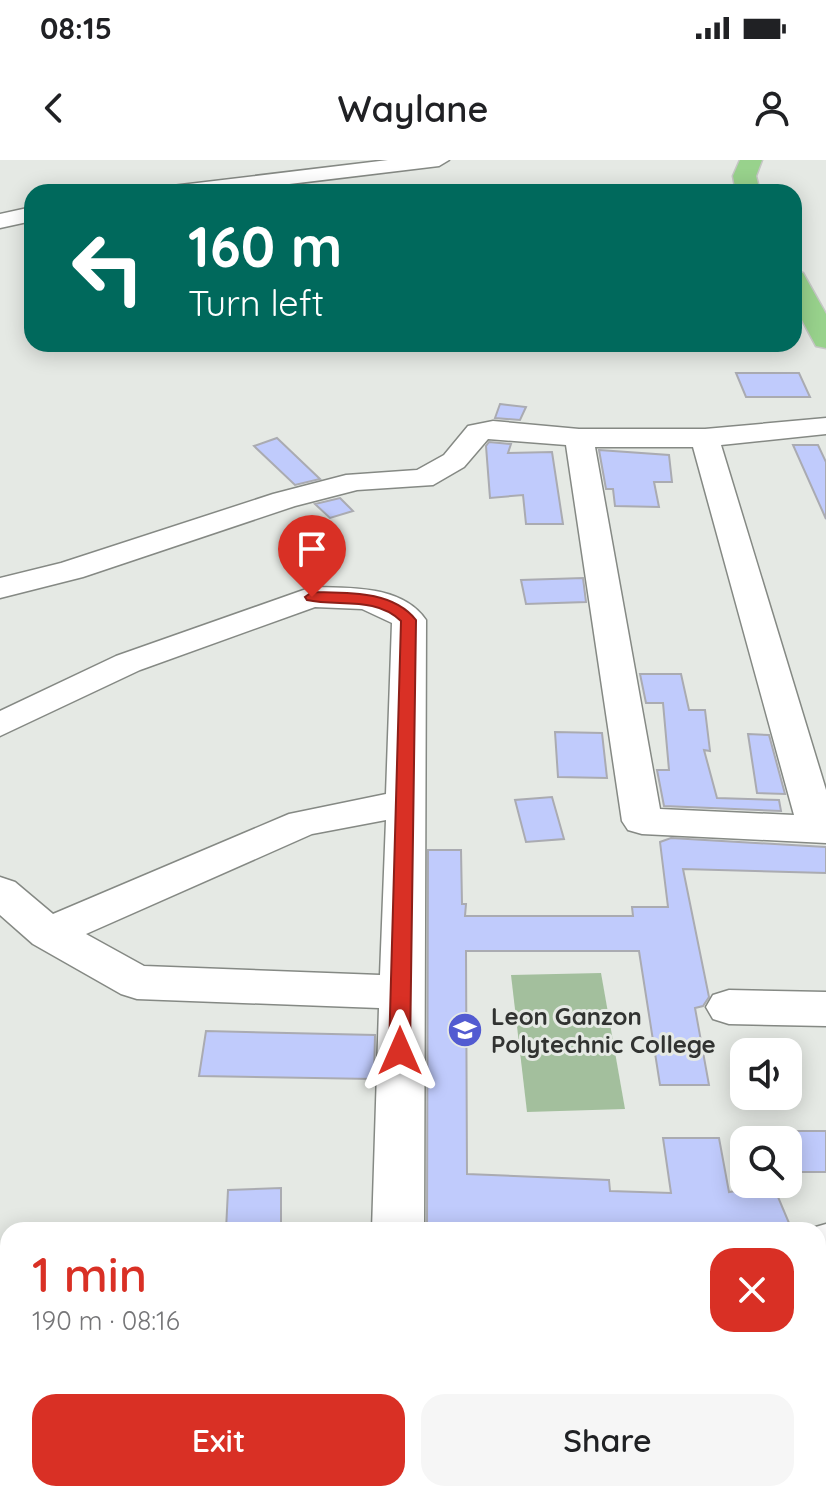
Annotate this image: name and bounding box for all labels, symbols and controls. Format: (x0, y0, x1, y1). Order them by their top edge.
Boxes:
text: 08:15 (40, 9, 112, 47)
icon: back (32, 86, 76, 130)
text: Waylane (338, 86, 488, 131)
icon: person (750, 86, 794, 130)
text: 160 m (188, 211, 342, 281)
icon: left (56, 216, 160, 320)
text: Turn left (188, 280, 324, 325)
pin (278, 515, 346, 597)
icon: arrive (290, 527, 334, 571)
place label: Leon Ganzon Polytechnic College (491, 1001, 716, 1059)
position arrow (358, 1009, 442, 1093)
school or university icon: Leon Ganzon Polytechnic College (446, 1011, 484, 1049)
map controls (730, 1038, 802, 1198)
button: sound (730, 1038, 802, 1110)
button: search (730, 1126, 802, 1198)
text: 1 min (32, 1244, 147, 1304)
button: close (710, 1248, 794, 1332)
text: 190 m · 08:16 (32, 1304, 180, 1337)
button: Exit (32, 1394, 405, 1486)
button: Share (421, 1394, 794, 1486)

